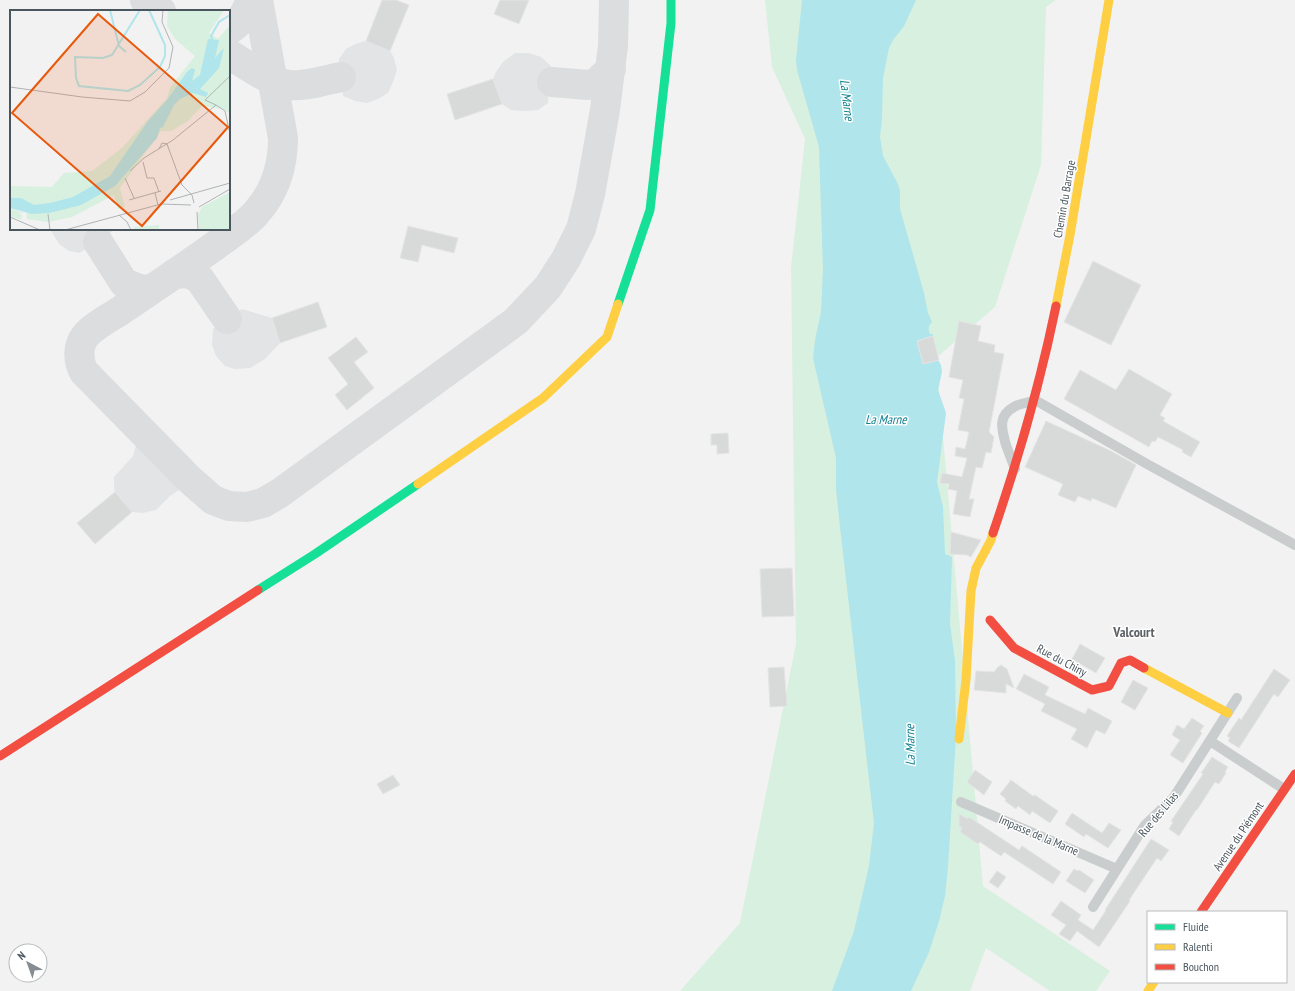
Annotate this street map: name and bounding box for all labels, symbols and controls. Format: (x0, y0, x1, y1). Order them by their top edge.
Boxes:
inset map (10, 10, 230, 230)
water label: La Marne (836, 78, 858, 123)
street label: Chemin du Barrage (1050, 159, 1078, 239)
water label: La Marne (865, 411, 908, 428)
district label: Valcourt (1112, 623, 1155, 641)
street label: Rue du Chiny (1034, 641, 1090, 680)
water label: La Marne (901, 723, 919, 766)
street label: Rue des Lilas (1135, 788, 1181, 840)
street label: Avenue du Piémont (1209, 798, 1267, 874)
street label: Impasse de la Marne (997, 811, 1081, 859)
legend (1147, 911, 1287, 983)
text: Fluide (1183, 919, 1209, 934)
text: Ralenti (1183, 939, 1212, 954)
north arrow (8, 943, 48, 983)
text: N (15, 948, 28, 963)
text: Bouchon (1183, 959, 1219, 974)

